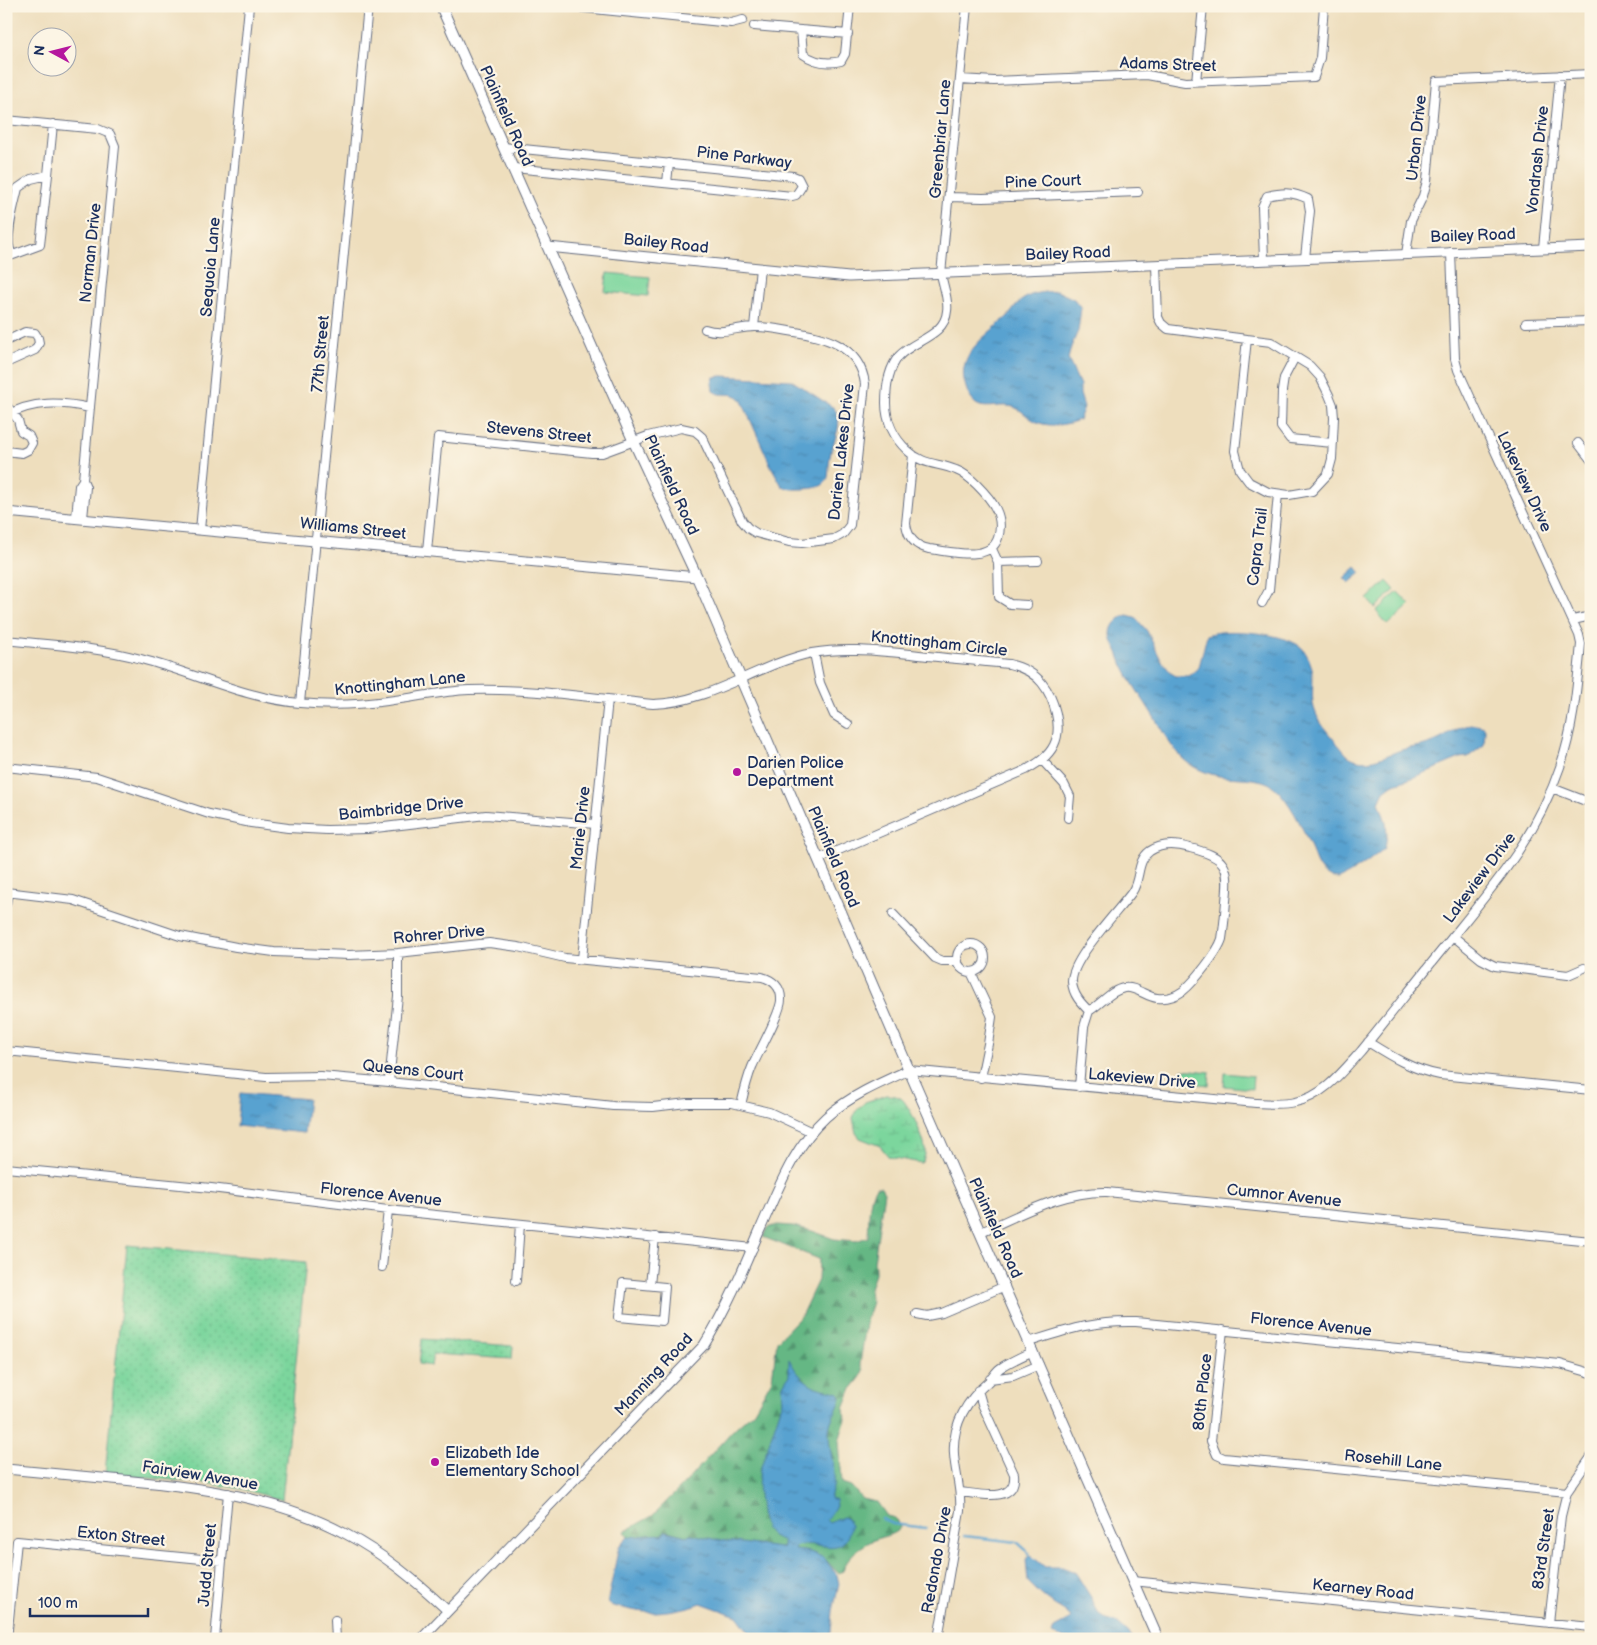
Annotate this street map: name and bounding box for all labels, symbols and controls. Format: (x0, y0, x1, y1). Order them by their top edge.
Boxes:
north arrow (28, 28, 78, 78)
text: N (31, 44, 49, 57)
street label: Adams Street (1119, 54, 1217, 76)
street label: Plainfield Road (475, 63, 537, 169)
street label: Greenbriar Lane (926, 78, 956, 199)
street label: Urban Drive (1403, 93, 1431, 182)
street label: Vondrash Drive (1523, 104, 1553, 215)
street label: Pine Parkway (695, 143, 793, 173)
street label: Pine Court (1004, 171, 1082, 193)
street label: Norman Drive (76, 202, 106, 304)
street label: Sequoia Lane (197, 216, 225, 318)
street label: Bailey Road (1430, 225, 1516, 247)
street label: Bailey Road (622, 230, 710, 258)
street label: Bailey Road (1025, 243, 1111, 265)
street label: 77th Street (308, 315, 334, 393)
street label: Darien Lakes Drive (825, 382, 859, 521)
street label: Stevens Street (486, 418, 592, 448)
street label: Lakeview Drive (1492, 429, 1556, 536)
street label: Plainfield Road (640, 432, 702, 538)
street label: Capra Trail (1244, 507, 1272, 587)
street label: Williams Street (299, 514, 407, 544)
street label: Knottingham Circle (870, 627, 1009, 661)
street label: Knottingham Lane (333, 668, 467, 700)
place label: Darien Police Department (747, 754, 844, 791)
marker: Darien Police Department (731, 766, 743, 778)
street label: Marie Drive (567, 785, 595, 871)
street label: Baimbridge Drive (338, 793, 465, 825)
street label: Plainfield Road (803, 803, 863, 911)
street label: Lakeview Drive (1440, 829, 1520, 927)
street label: Rohrer Drive (392, 921, 486, 948)
street label: Queens Court (361, 1056, 465, 1086)
street label: Lakeview Drive (1087, 1065, 1197, 1093)
street label: Plainfield Road (964, 1175, 1026, 1281)
street label: Florence Avenue (319, 1179, 443, 1211)
street label: Cumnor Avenue (1226, 1181, 1343, 1212)
street label: Florence Avenue (1249, 1309, 1373, 1341)
street label: Manning Road (611, 1330, 697, 1420)
street label: 80th Place (1190, 1352, 1217, 1431)
place label: Elizabeth Ide Elementary School (445, 1444, 579, 1481)
street label: Rosehill Lane (1343, 1446, 1443, 1476)
marker: Elizabeth Ide Elementary School (429, 1456, 441, 1468)
street label: Fairview Avenue (141, 1457, 260, 1495)
street label: Redondo Drive (918, 1505, 956, 1615)
street label: 83rd Street (1529, 1507, 1559, 1591)
street label: Judd Street (195, 1522, 221, 1607)
street label: Exton Street (76, 1523, 166, 1551)
street label: Kearney Road (1311, 1575, 1415, 1605)
scale bar (30, 1585, 148, 1617)
text: 100 m (38, 1594, 78, 1613)

